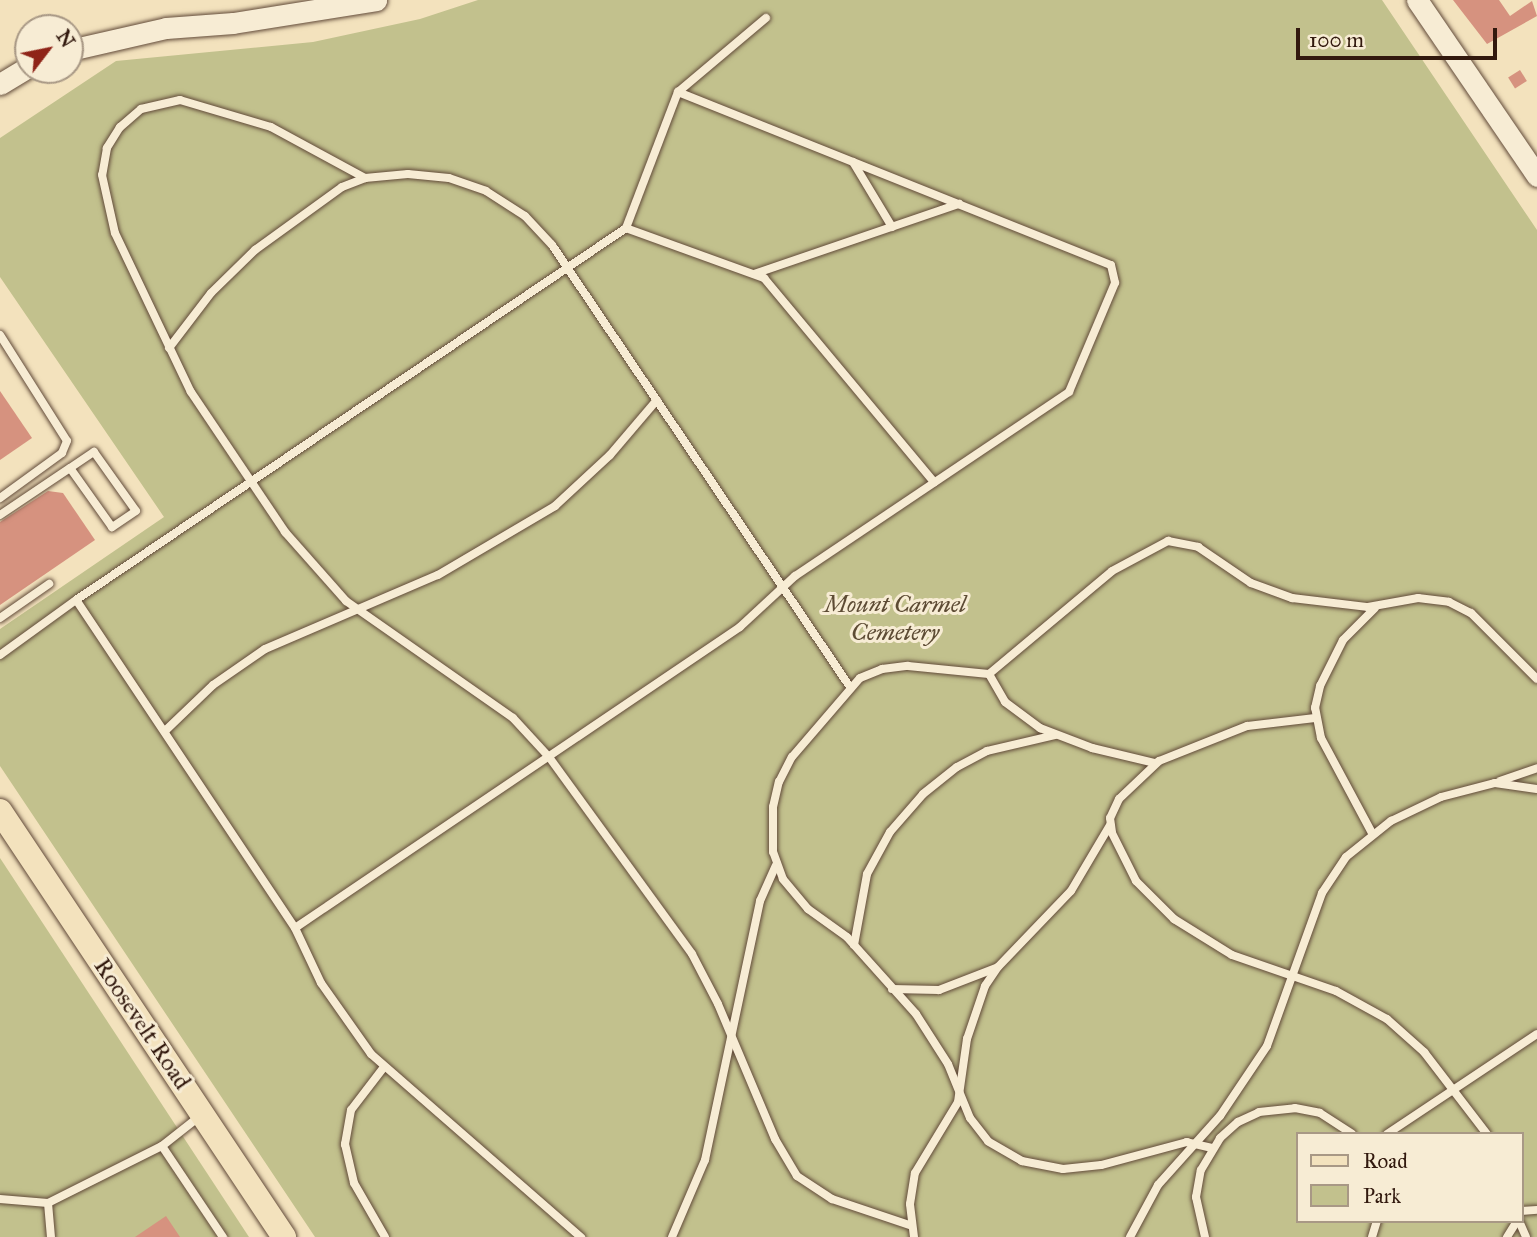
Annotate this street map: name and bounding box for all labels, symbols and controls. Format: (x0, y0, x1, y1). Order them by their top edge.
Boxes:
north arrow (14, 14, 84, 84)
scale bar (1299, 14, 1500, 58)
text: N (52, 26, 80, 52)
text: 100 m (1309, 27, 1364, 53)
park label: Mount Carmel Cemetery (824, 591, 966, 647)
street label: Roosevelt Road (87, 953, 197, 1095)
legend (1296, 1132, 1523, 1223)
text: Road (1363, 1148, 1408, 1174)
text: Park (1363, 1183, 1401, 1209)

